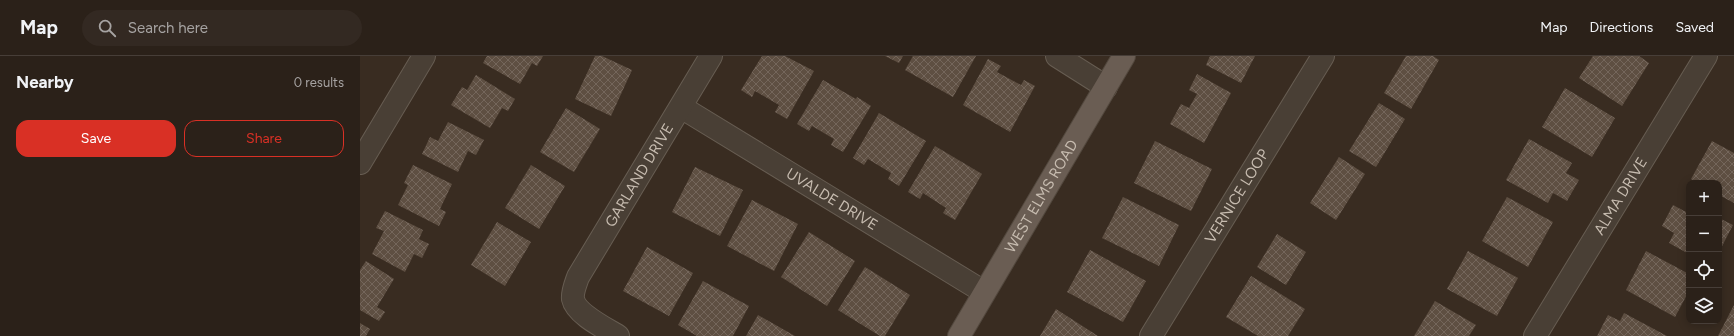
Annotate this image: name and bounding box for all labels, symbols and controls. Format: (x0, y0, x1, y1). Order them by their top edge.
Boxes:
search box (82, 10, 362, 46)
text: Map (20, 16, 58, 39)
icon: search (96, 17, 118, 39)
text: Search here (128, 19, 208, 37)
text: Map (1540, 19, 1568, 36)
text: Directions (1590, 19, 1653, 36)
text: Saved (1675, 19, 1714, 36)
text: Nearby (16, 72, 74, 92)
text: 0 results (294, 75, 344, 90)
button: Save (16, 120, 176, 157)
button: Share (184, 120, 344, 157)
street label: GARLAND DRIVE (601, 120, 677, 230)
street label: WEST ELMS ROAD (1001, 137, 1082, 256)
street label: VERNICE LOOP (1201, 146, 1273, 247)
street label: ALMA DRIVE (1590, 154, 1651, 238)
street label: UVALDE DRIVE (783, 164, 881, 234)
map controls (1686, 180, 1722, 324)
button: + (1686, 180, 1722, 216)
button: − (1686, 216, 1722, 252)
button: locate (1686, 252, 1722, 288)
button: layers (1686, 288, 1722, 324)

